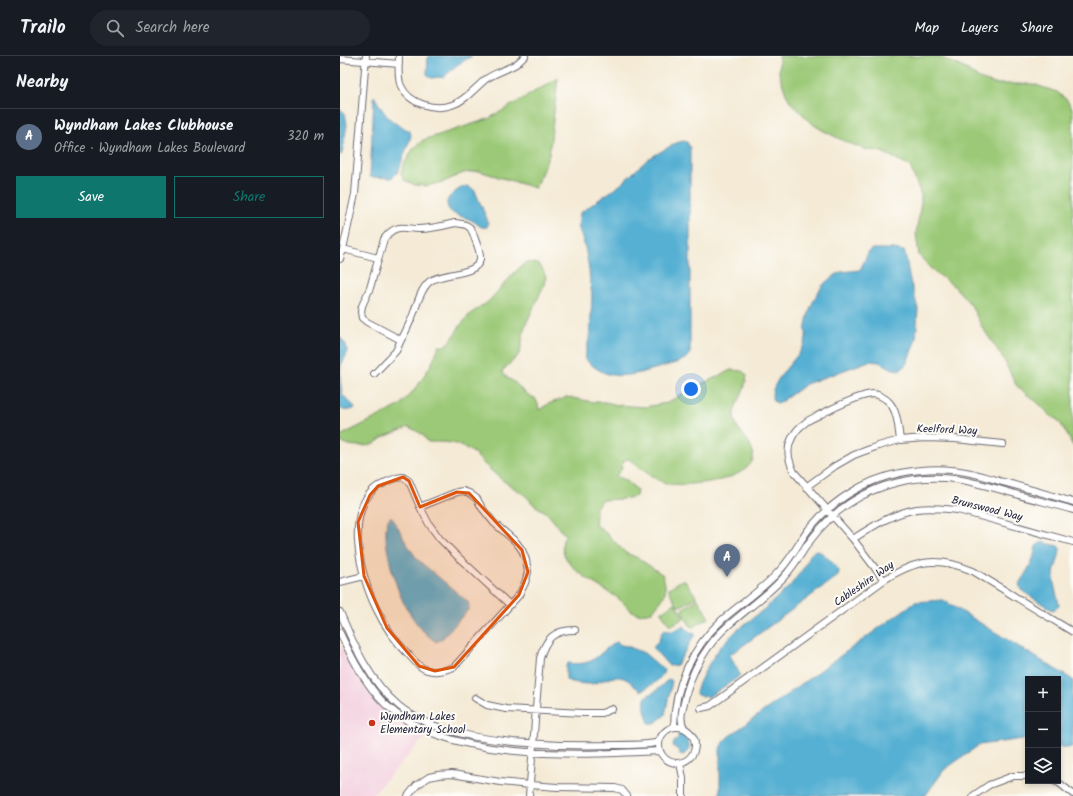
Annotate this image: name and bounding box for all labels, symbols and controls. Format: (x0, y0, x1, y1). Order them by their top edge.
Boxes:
search box (90, 10, 370, 46)
text: Trailo (20, 13, 66, 43)
text: Search here (136, 16, 210, 40)
icon: search (104, 17, 126, 39)
text: Map (915, 17, 939, 39)
text: Layers (961, 17, 999, 39)
text: Share (1021, 17, 1053, 39)
text: Nearby (16, 69, 68, 96)
text: Wyndham Lakes Clubhouse (54, 114, 233, 138)
text: A (25, 126, 33, 147)
text: 320 m (287, 126, 324, 147)
text: Office · Wyndham Lakes Boulevard (54, 138, 245, 159)
button: Save (16, 176, 166, 218)
button: Share (174, 176, 324, 218)
your location (681, 379, 701, 399)
street label: Keelford Way (916, 420, 978, 440)
street label: Brunswood Way (950, 491, 1025, 527)
pin: A (714, 544, 740, 577)
street label: Cableshire Way (830, 556, 899, 612)
map controls (1025, 676, 1061, 784)
button: + (1025, 676, 1061, 712)
place label: Wyndham Lakes Elementary School (380, 708, 466, 739)
button: − (1025, 712, 1061, 748)
marker: Wyndham Lakes Elementary School (367, 718, 377, 728)
button: layers (1025, 748, 1061, 784)

